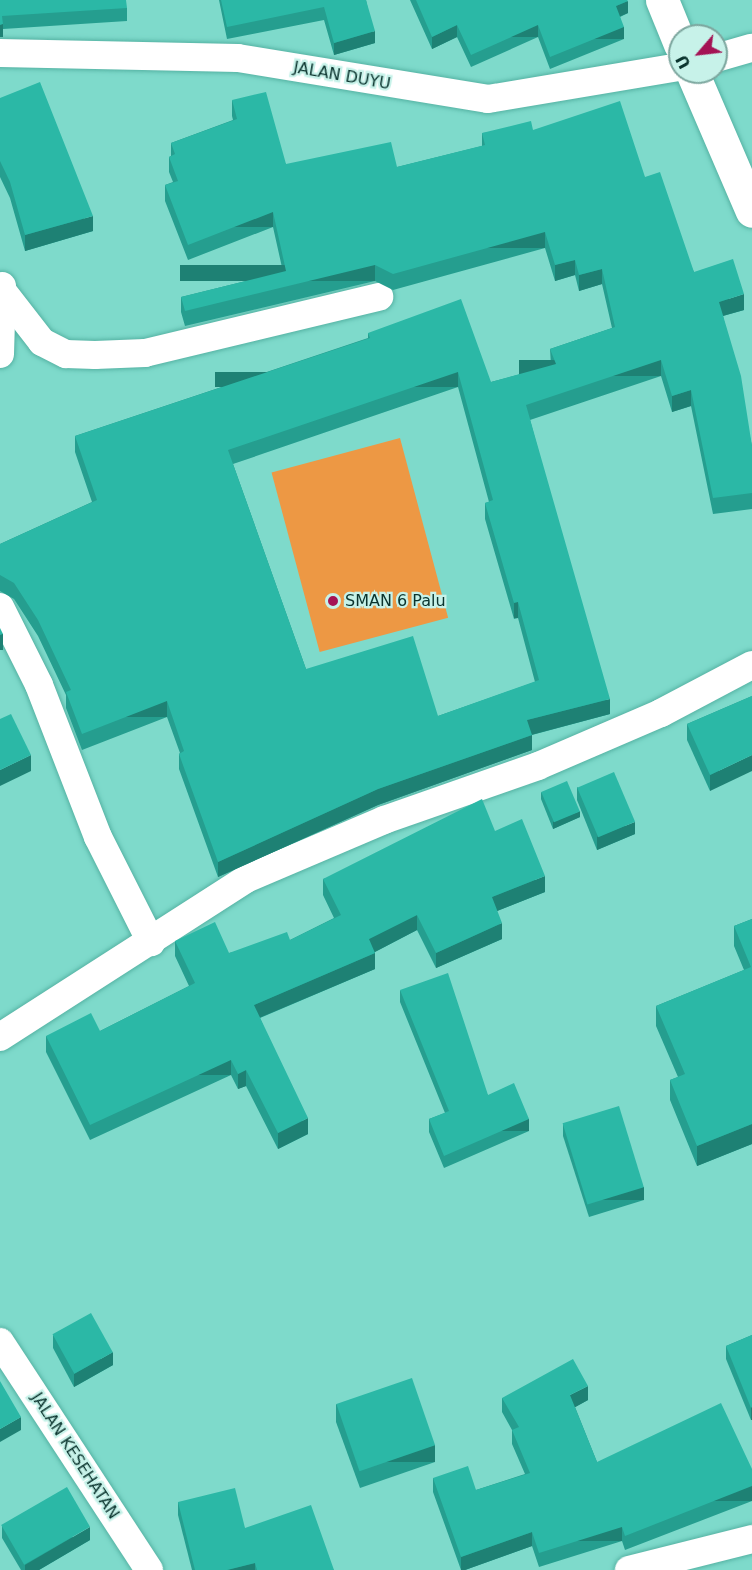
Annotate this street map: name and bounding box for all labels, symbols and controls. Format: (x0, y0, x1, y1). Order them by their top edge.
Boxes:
north arrow (668, 24, 728, 84)
text: U (672, 52, 695, 72)
street label: JALAN DUYU (292, 58, 392, 94)
place label: SMAN 6 Palu (345, 591, 446, 611)
marker: SMAN 6 Palu (326, 594, 340, 608)
street label: JALAN KESEHATAN (27, 1389, 123, 1523)

